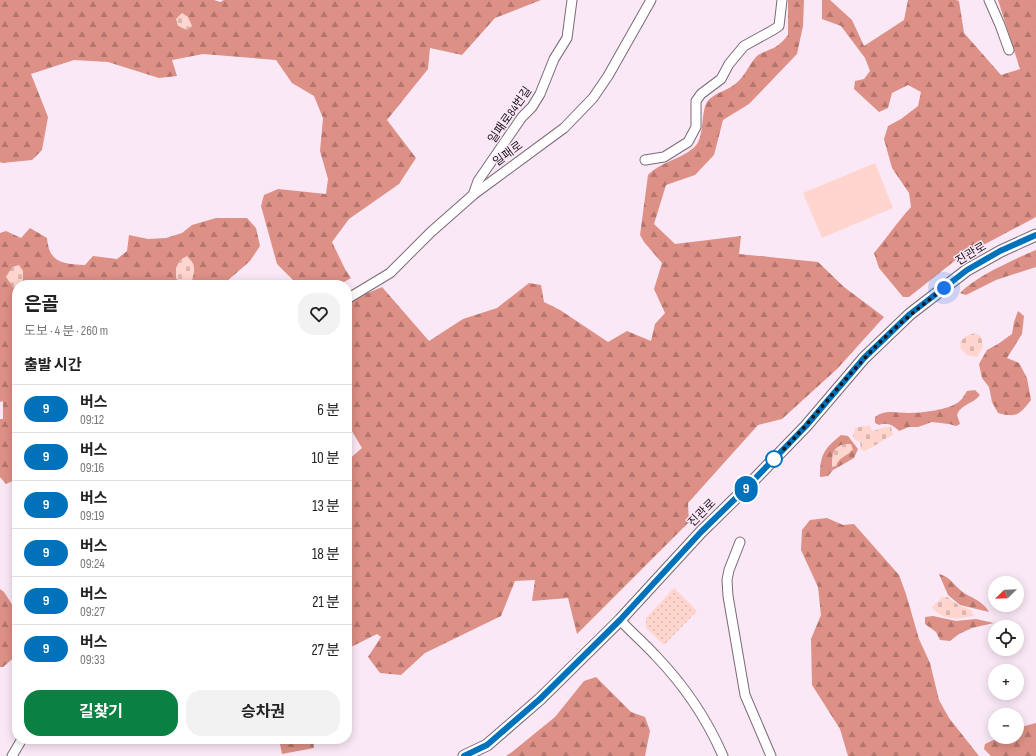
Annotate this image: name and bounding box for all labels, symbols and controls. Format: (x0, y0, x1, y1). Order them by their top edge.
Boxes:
street label: 일패로84번길 (485, 84, 535, 146)
street label: 일패로 (490, 138, 526, 170)
street label: 진관로 (953, 239, 989, 269)
your location (934, 278, 954, 298)
text: 은골 (24, 293, 59, 316)
button: heart (298, 293, 340, 335)
text: 도보 · 4 분 · 260 m (24, 323, 108, 339)
text: 출발 시간 (24, 356, 82, 375)
text: 버스 (80, 393, 108, 412)
text: 9 (43, 400, 49, 417)
text: 6 분 (317, 401, 340, 420)
text: 09:12 (80, 412, 104, 428)
text: 버스 (80, 441, 108, 460)
text: 9 (43, 448, 49, 465)
text: 10 분 (312, 449, 340, 468)
unlabelled marker (765, 450, 783, 468)
text: 09:16 (80, 460, 104, 476)
line badge: 9 (733, 476, 759, 502)
text: 9 (743, 480, 749, 497)
text: 버스 (80, 489, 108, 508)
text: 9 (43, 496, 49, 513)
street label: 진관로 (685, 496, 719, 530)
text: 13 분 (312, 497, 340, 516)
text: 09:19 (80, 508, 104, 524)
text: 버스 (80, 537, 108, 556)
text: 9 (43, 544, 49, 561)
text: 18 분 (312, 545, 340, 564)
text: 09:24 (80, 556, 105, 572)
north arrow (988, 576, 1024, 612)
map controls (988, 576, 1024, 744)
text: 버스 (80, 585, 108, 604)
text: 9 (43, 592, 49, 609)
text: 21 분 (312, 593, 340, 612)
text: 09:27 (80, 604, 105, 620)
button: locate (988, 620, 1024, 656)
text: 버스 (80, 633, 108, 652)
text: 9 (43, 640, 49, 657)
text: 27 분 (312, 641, 340, 660)
text: 09:33 (80, 652, 105, 668)
button: + (988, 664, 1024, 700)
button: 길찾기 (24, 690, 178, 736)
button: 승차권 (186, 690, 340, 736)
button: − (988, 708, 1024, 744)

